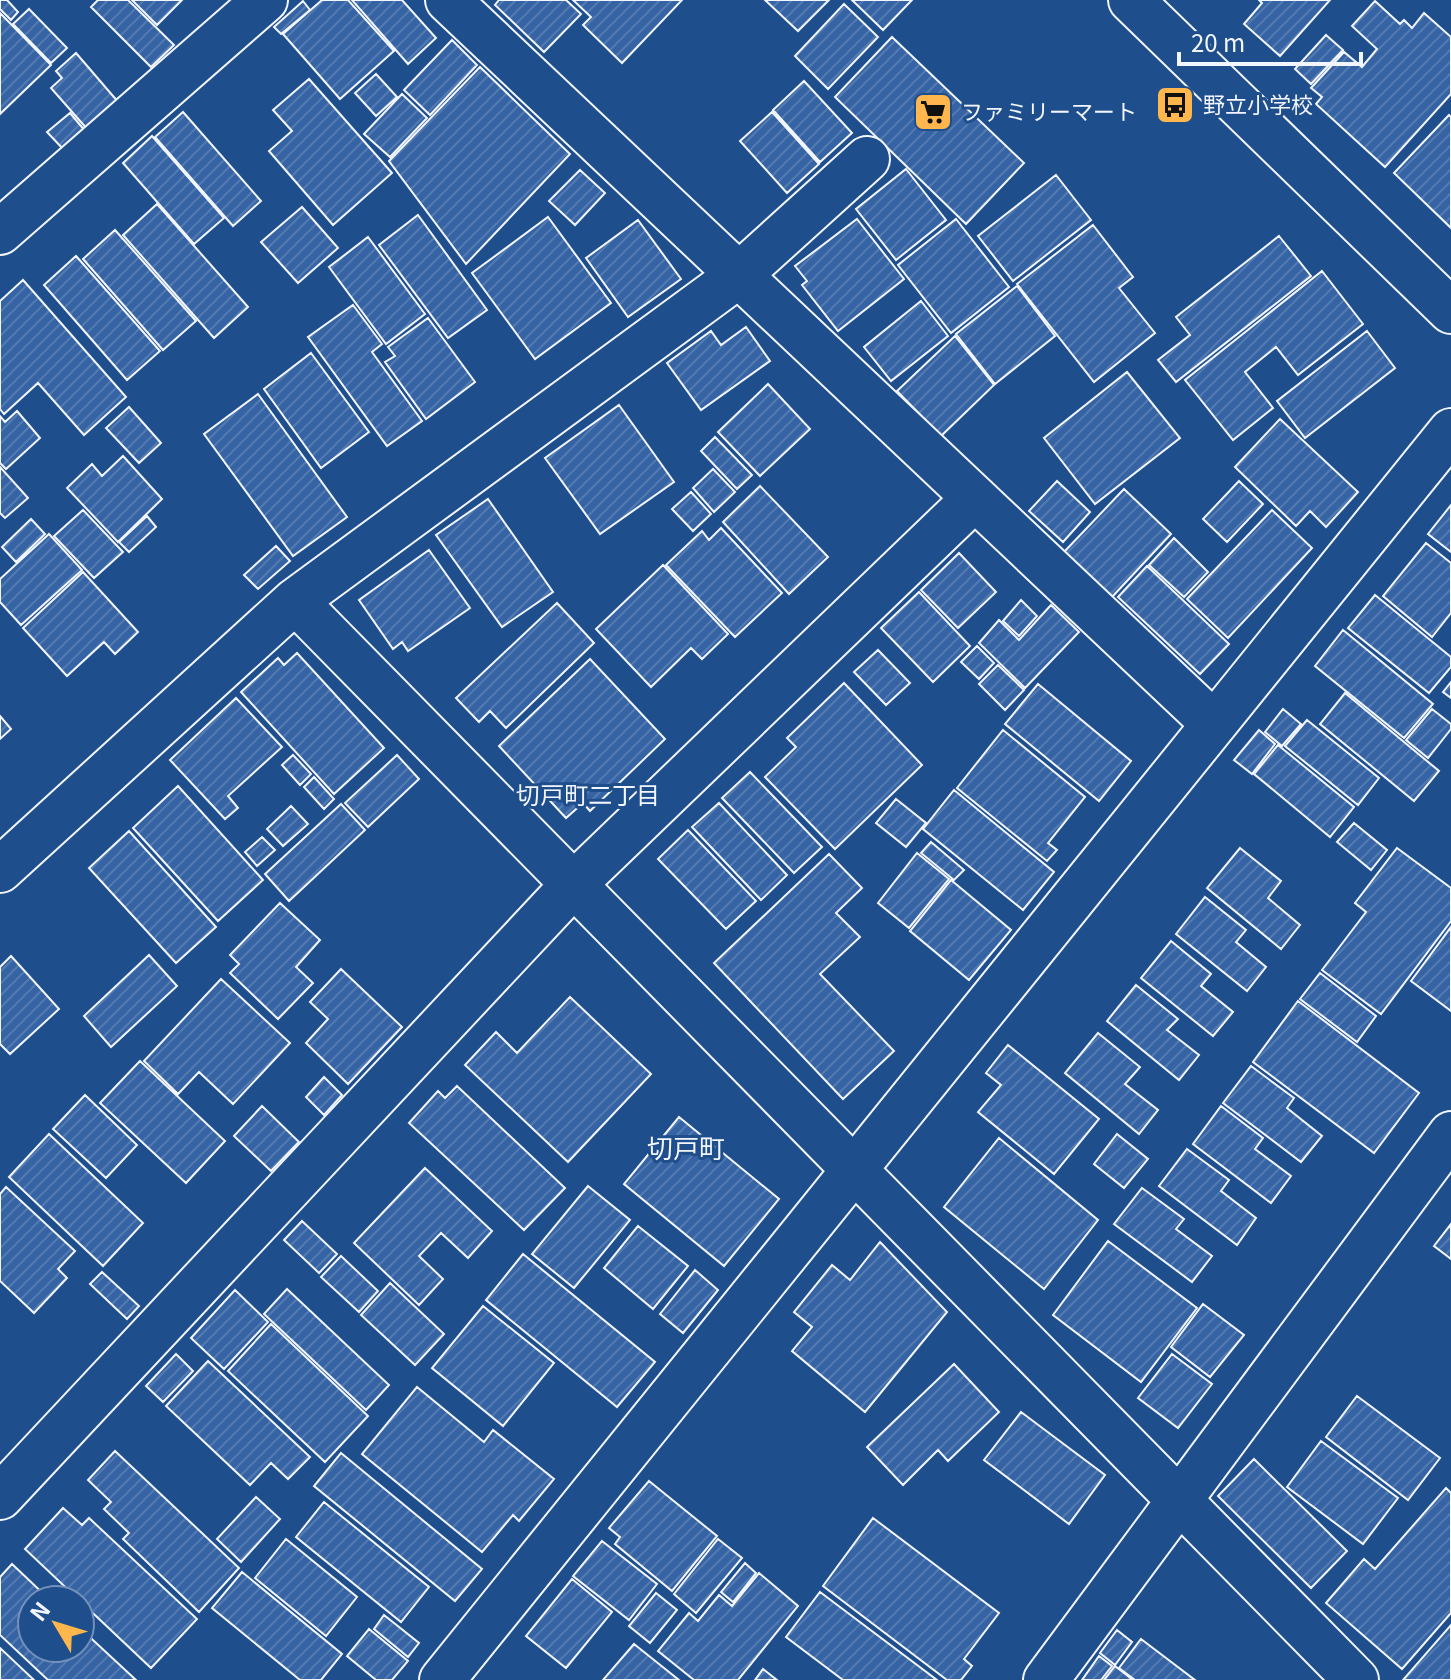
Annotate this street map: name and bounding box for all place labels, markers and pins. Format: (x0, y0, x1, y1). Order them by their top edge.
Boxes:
bus stop icon: 野立小学校 (1154, 84, 1196, 126)
place label: 野立小学校 (1203, 87, 1313, 119)
supermarket icon: ファミリーマート (912, 91, 954, 133)
place label: ファミリーマート (961, 94, 1137, 126)

